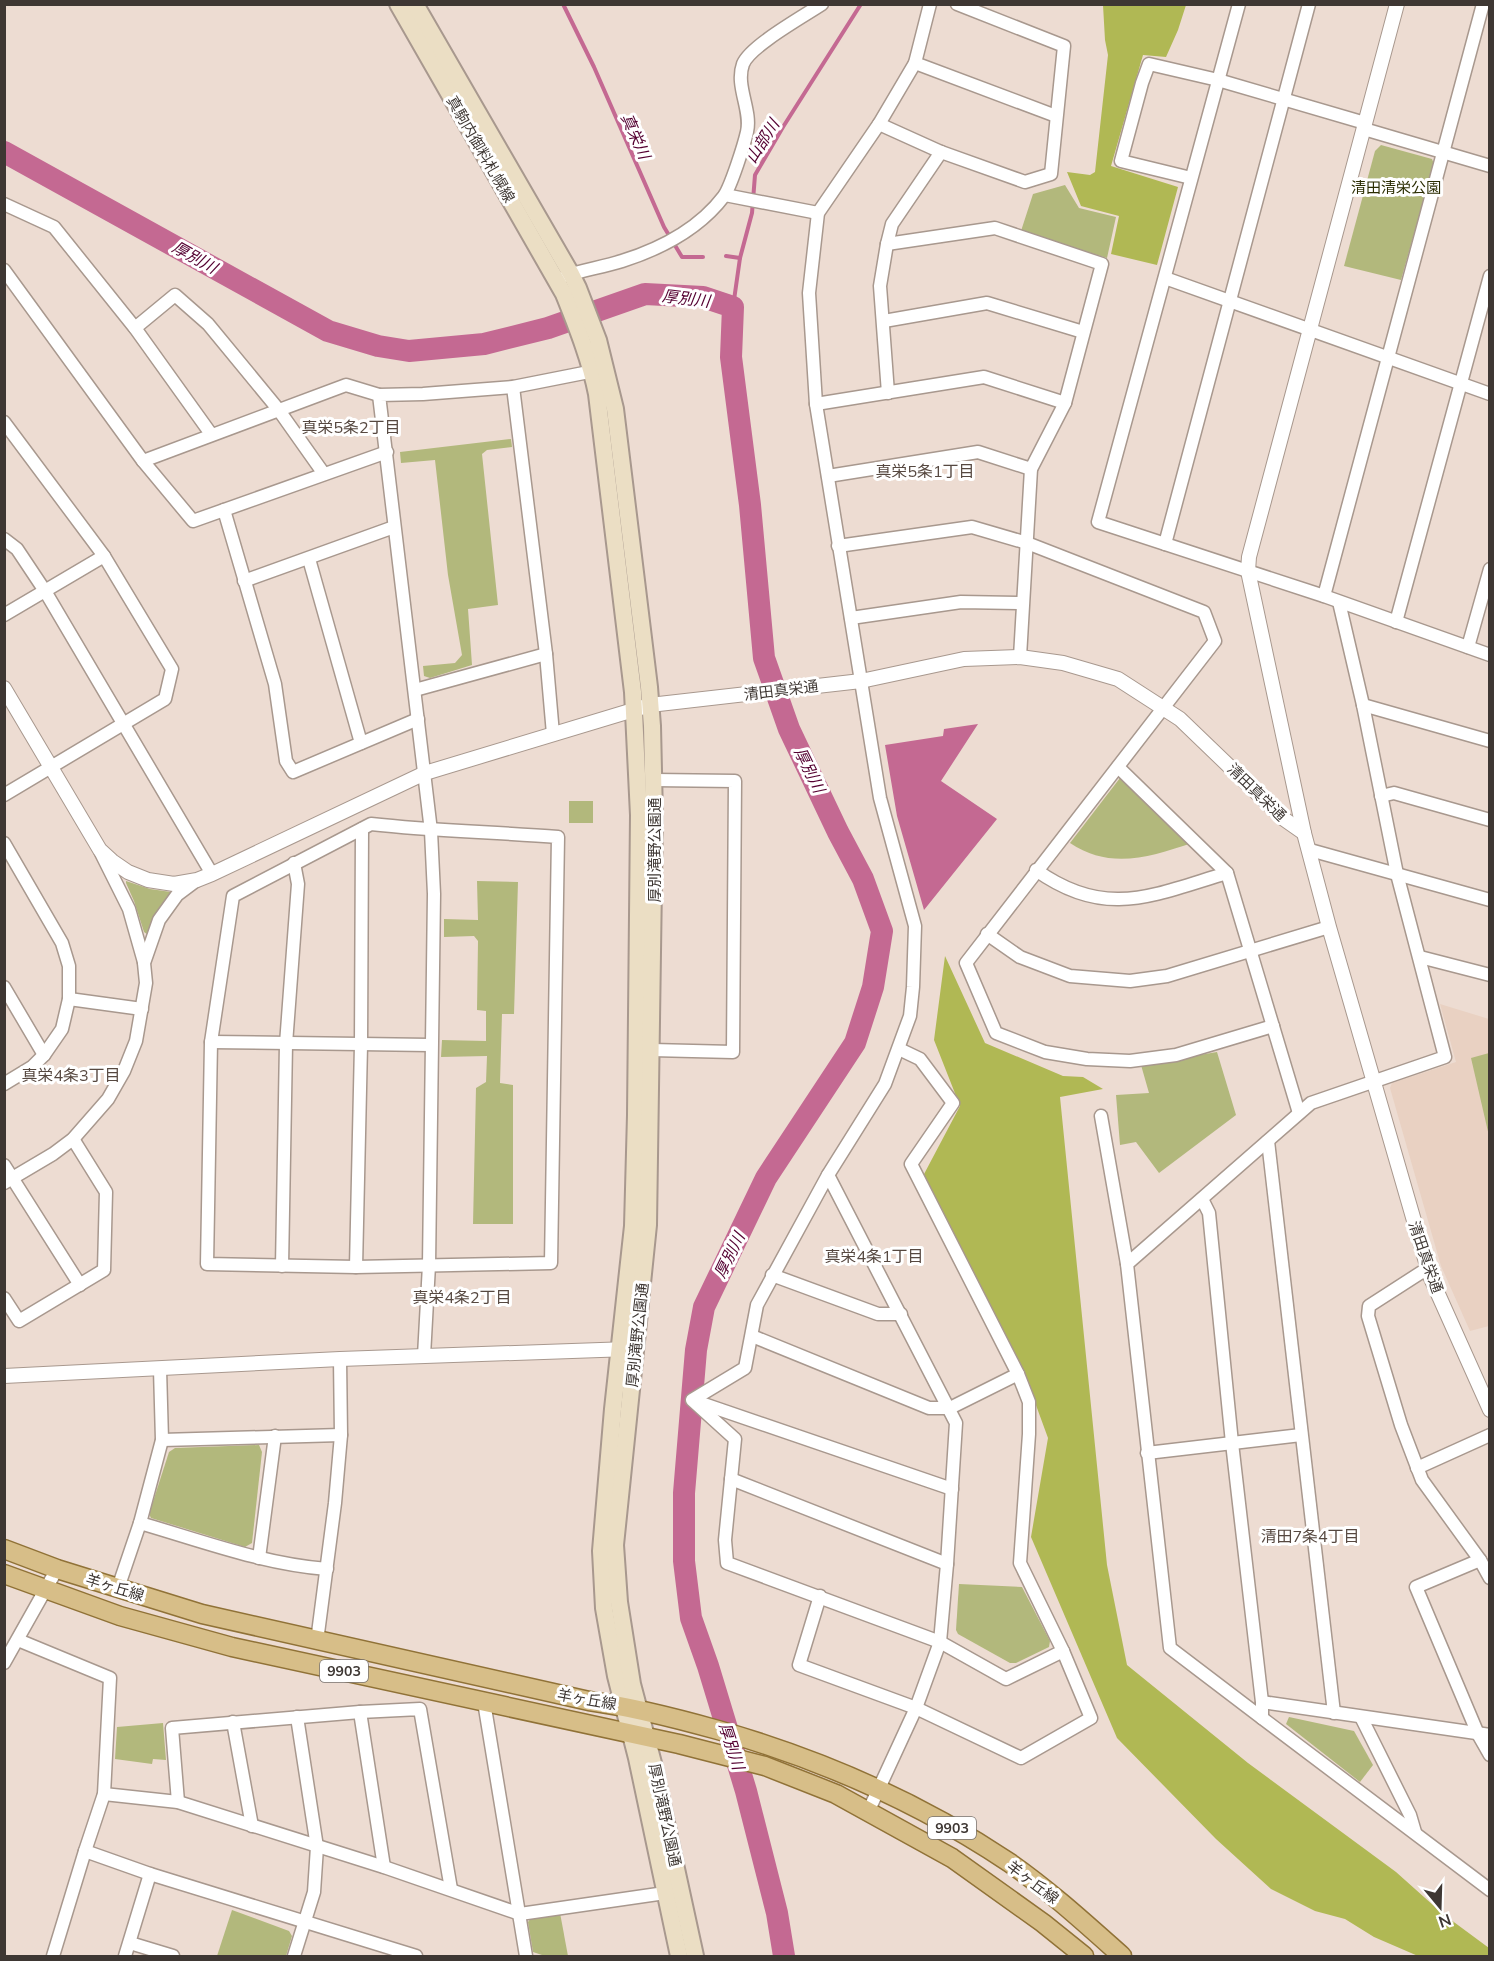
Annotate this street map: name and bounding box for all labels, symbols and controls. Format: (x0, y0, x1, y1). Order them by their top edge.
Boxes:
street label: 真駒内御料札幌線 (443, 92, 519, 206)
water label: 真栄川 (617, 110, 656, 164)
water label: 山部川 (741, 114, 784, 167)
park label: 清田清栄公園 (1351, 178, 1441, 197)
water label: 厚別川 (169, 237, 223, 278)
water label: 厚別川 (661, 285, 713, 311)
district label: 真栄5条2丁目 (301, 417, 401, 437)
district label: 真栄5条1丁目 (875, 461, 975, 481)
street label: 清田真栄通 (743, 676, 819, 704)
water label: 厚別川 (790, 744, 830, 798)
street label: 清田真栄通 (1223, 759, 1291, 825)
street label: 厚別滝野公園通 (645, 797, 664, 903)
district label: 真栄4条3丁目 (21, 1065, 121, 1085)
street label: 清田真栄通 (1405, 1218, 1447, 1296)
water label: 厚別川 (709, 1227, 749, 1281)
district label: 真栄4条1丁目 (824, 1246, 924, 1266)
street label: 厚別滝野公園通 (622, 1282, 652, 1388)
district label: 真栄4条2丁目 (412, 1287, 512, 1307)
district label: 清田7条4丁目 (1260, 1526, 1360, 1546)
street label: 羊ヶ丘線 (84, 1569, 146, 1605)
road number: 9903 (320, 1660, 368, 1682)
street label: 羊ヶ丘線 (556, 1684, 618, 1714)
water label: 厚別川 (715, 1720, 750, 1774)
street label: 厚別滝野公園通 (645, 1762, 685, 1868)
road number: 9903 (928, 1817, 976, 1839)
street label: 羊ヶ丘線 (1003, 1856, 1063, 1908)
north arrow (1410, 1877, 1470, 1937)
text: N (1436, 1910, 1454, 1933)

